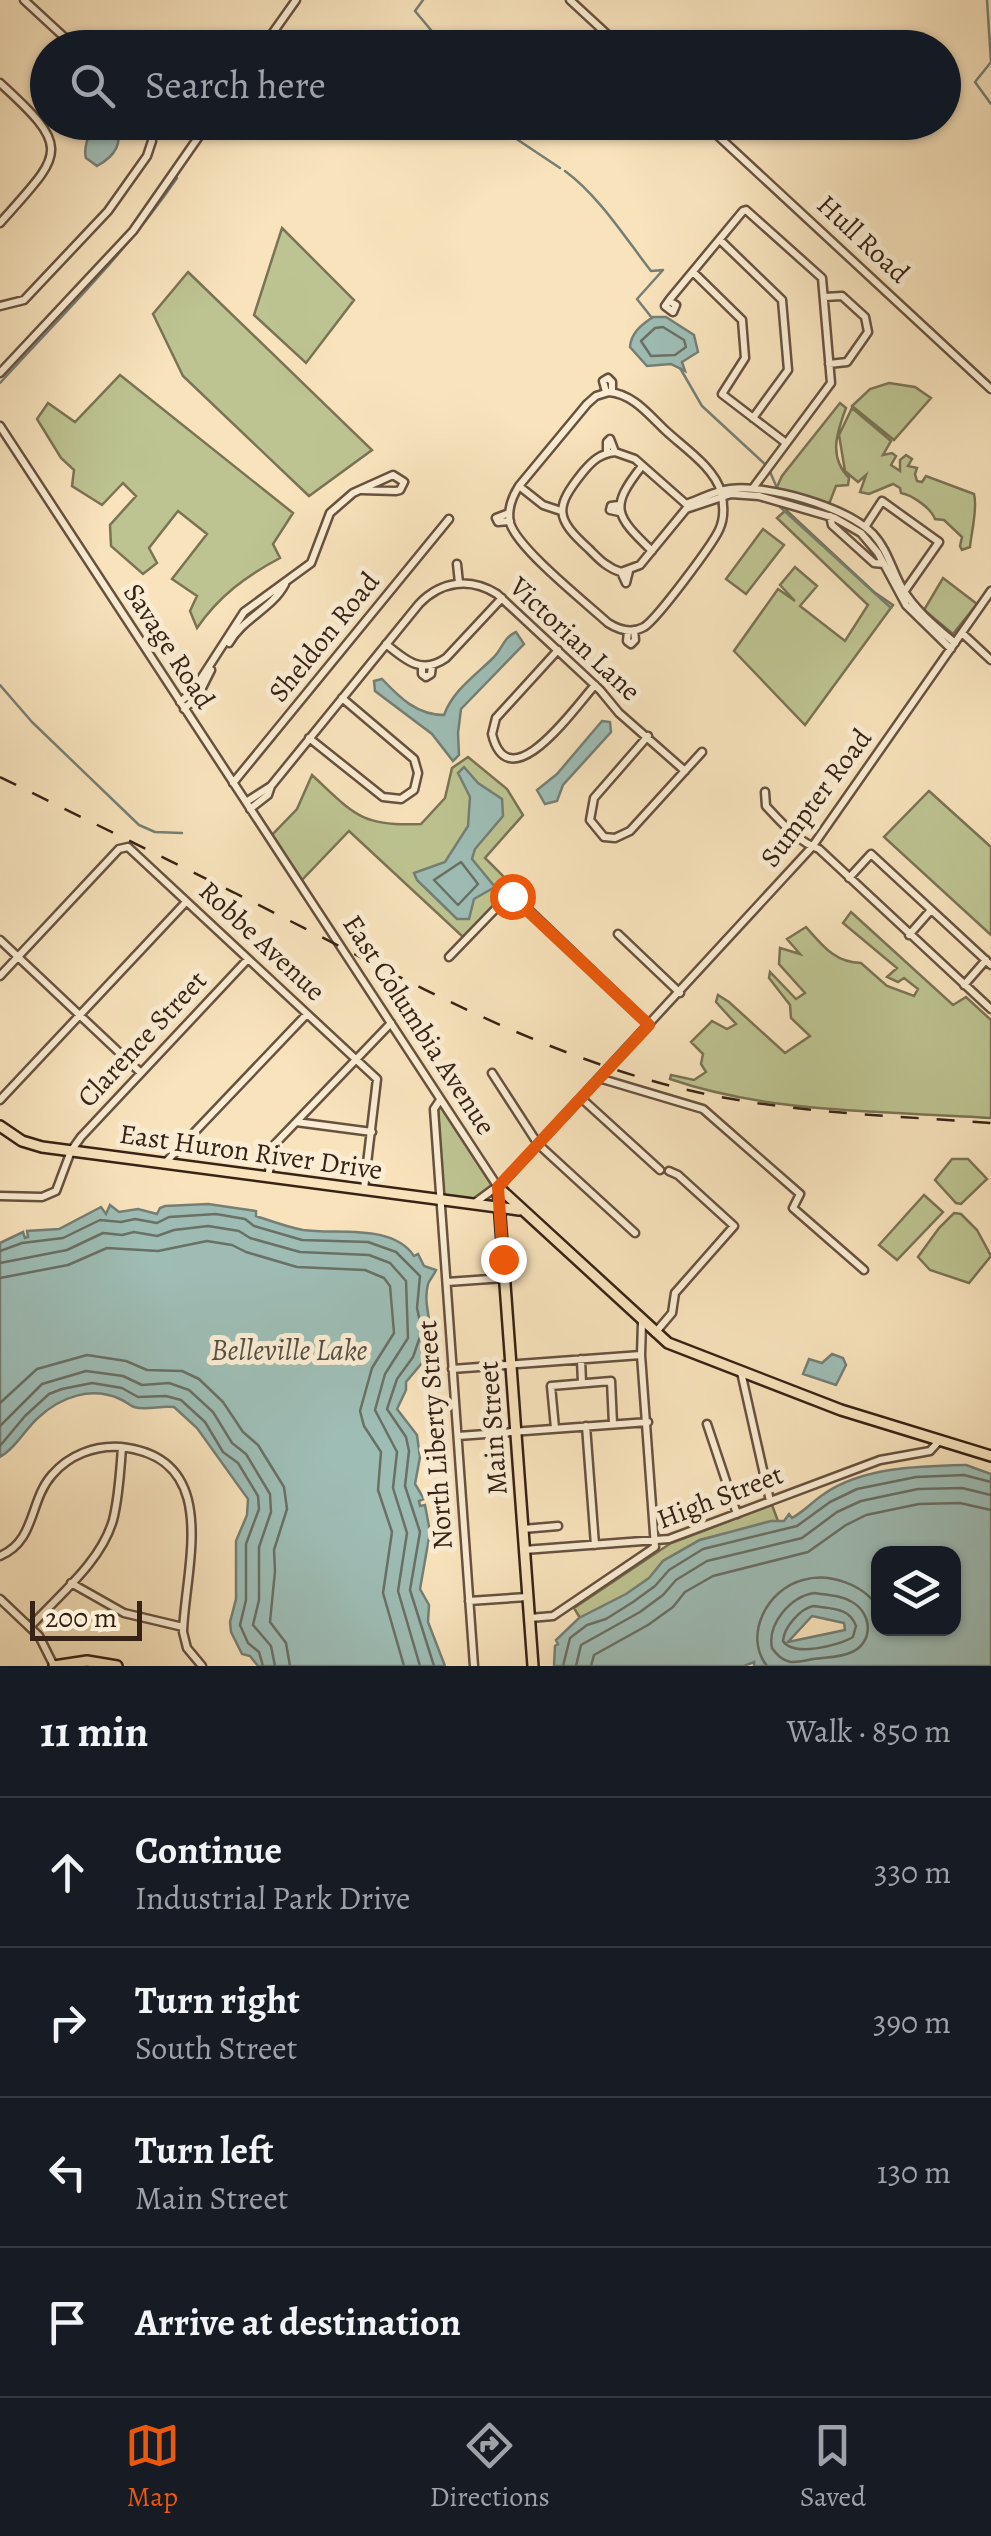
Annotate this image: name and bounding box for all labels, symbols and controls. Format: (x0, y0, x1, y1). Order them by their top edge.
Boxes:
search box (30, 30, 961, 140)
icon: search (65, 58, 120, 113)
text: Search here (145, 59, 326, 111)
street label: Hull Road (808, 186, 918, 292)
street label: Sheldon Road (260, 563, 389, 710)
street label: Victorian Lane (500, 568, 649, 710)
street label: Savage Road (114, 576, 224, 717)
street label: Sumpter Road (751, 720, 881, 875)
street label: Robbe Avenue (190, 872, 334, 1010)
route start (490, 874, 536, 920)
street label: East Columbia Avenue (334, 908, 504, 1142)
street label: Clarence Street (69, 962, 215, 1116)
street label: East Huron River Drive (117, 1115, 385, 1189)
route end (481, 1237, 527, 1283)
street label: North Liberty Street (408, 1319, 462, 1551)
water label: Belleville Lake (211, 1330, 368, 1370)
street label: Main Street (469, 1360, 517, 1496)
street label: High Street (652, 1456, 788, 1538)
map controls (871, 1546, 961, 1636)
button: layers (871, 1546, 961, 1636)
scale bar (30, 1596, 142, 1640)
text: 200 m (45, 1599, 117, 1637)
text: 11 min (40, 1703, 148, 1760)
text: Walk · 850 m (787, 1709, 951, 1753)
text: Continue (135, 1824, 282, 1876)
icon: ahead (40, 1845, 95, 1900)
text: 330 m (874, 1850, 951, 1894)
text: Industrial Park Drive (135, 1876, 410, 1920)
text: Turn right (135, 1974, 300, 2026)
icon: right (40, 1995, 95, 2050)
text: 390 m (873, 2000, 951, 2044)
text: South Street (135, 2026, 297, 2070)
text: Turn left (135, 2124, 274, 2176)
icon: left (40, 2145, 95, 2200)
text: 130 m (877, 2150, 951, 2194)
text: Main Street (135, 2176, 288, 2220)
icon: arrive (40, 2295, 95, 2350)
text: Arrive at destination (135, 2296, 461, 2348)
tab: Map (125, 2418, 180, 2516)
tab: Directions (430, 2418, 550, 2516)
tab: Saved (800, 2418, 866, 2516)

